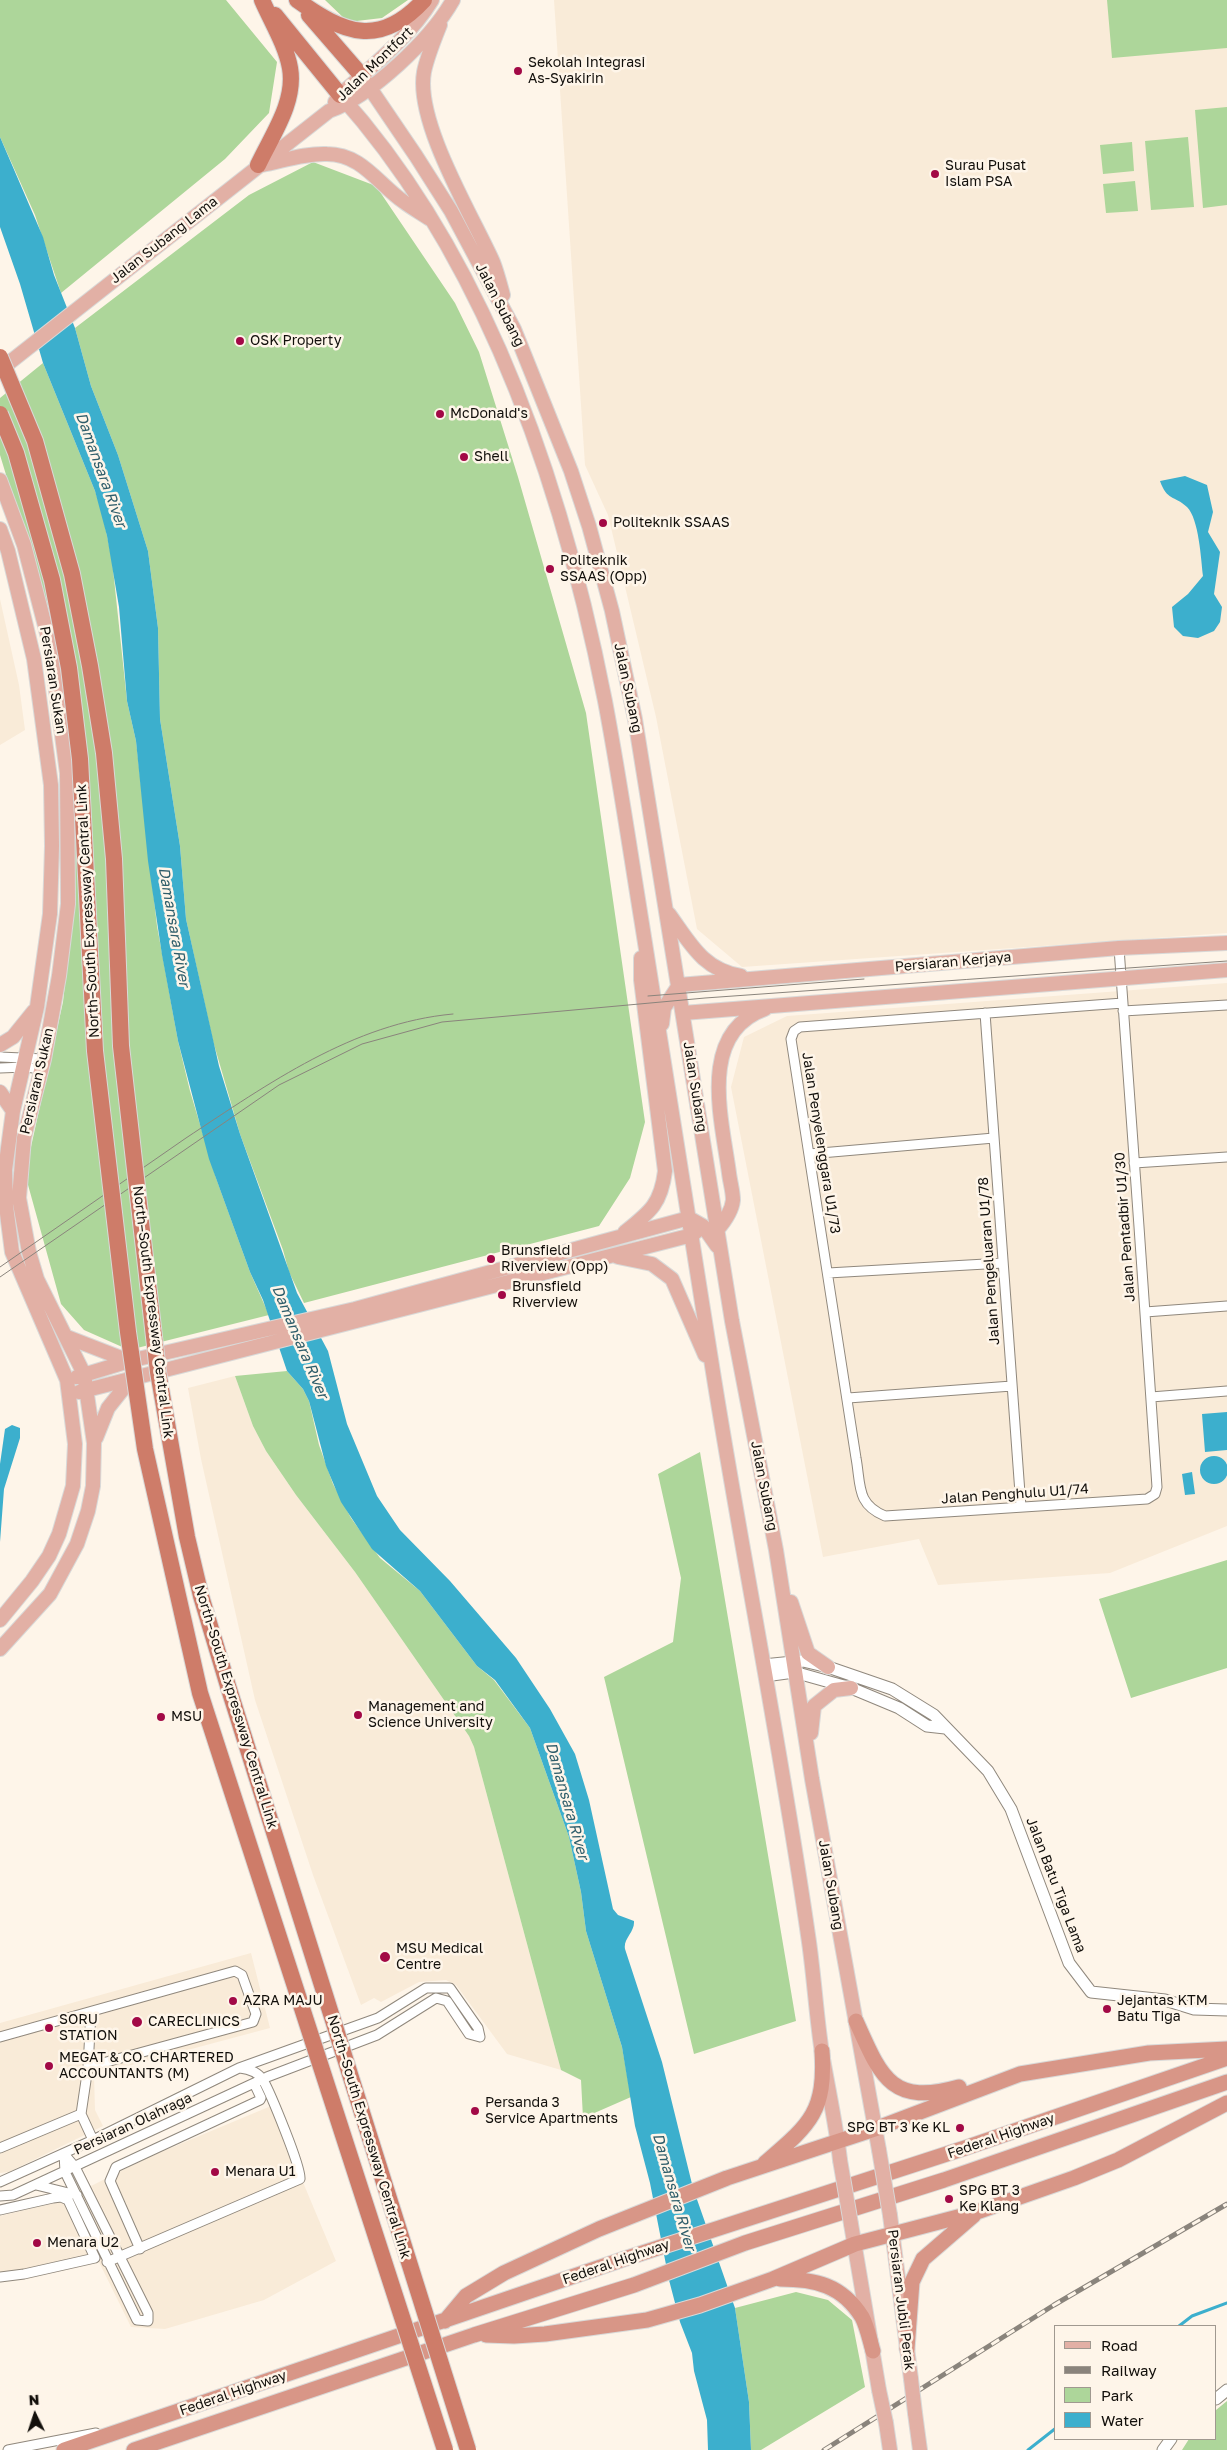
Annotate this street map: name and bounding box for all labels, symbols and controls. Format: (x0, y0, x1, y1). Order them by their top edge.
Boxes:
street label: Jalan Montfort (333, 23, 417, 105)
place label: Sekolah Integrasi As-Syakirin (528, 55, 645, 88)
marker: Sekolah Integrasi As-Syakirin (512, 65, 524, 77)
place label: Surau Pusat Islam PSA (945, 158, 1026, 190)
marker: Surau Pusat Islam PSA (929, 168, 941, 180)
street label: Jalan Subang Lama (107, 193, 221, 287)
street label: Jalan Subang (472, 260, 528, 350)
place label: OSK Property (250, 333, 342, 349)
marker: OSK Property (234, 335, 246, 347)
place label: McDonald's (450, 406, 528, 422)
marker: McDonald's (434, 408, 446, 420)
water label: Damansara River (72, 410, 130, 530)
place label: Shell (474, 449, 509, 465)
marker: Shell (458, 451, 470, 463)
place label: Politeknik SSAAS (613, 515, 730, 531)
marker: Politeknik SSAAS (597, 517, 609, 529)
place label: Politeknik SSAAS (Opp) (560, 553, 647, 586)
marker: Politeknik SSAAS (Opp) (544, 563, 556, 575)
street label: Persiaran Sukan (36, 625, 70, 735)
street label: Jalan Subang (610, 642, 646, 734)
street label: North–South Expressway Central Link (73, 784, 103, 1038)
water label: Damansara River (155, 866, 193, 988)
street label: Persiaran Kerjaya (894, 949, 1012, 975)
street label: Persiaran Sukan (17, 1026, 57, 1136)
street label: Jalan Subang (680, 1041, 710, 1133)
street label: Jalan Penyelenggara U1/73 (798, 1051, 844, 1235)
street label: Jalan Pentadbir U1/30 (1111, 1152, 1139, 1302)
street label: Jalan Pengeluaran U1/78 (975, 1176, 1003, 1346)
street label: North–South Expressway Central Link (129, 1185, 177, 1439)
place label: Brunsfield Riverview (Opp) (501, 1243, 608, 1276)
marker: Brunsfield Riverview (Opp) (485, 1253, 497, 1265)
place label: Brunsfield Riverview (512, 1279, 581, 1311)
water label: Damansara River (268, 1283, 332, 1401)
marker: Brunsfield Riverview (496, 1289, 508, 1301)
street label: Jalan Subang (747, 1440, 781, 1532)
street label: Jalan Penghulu U1/74 (941, 1480, 1089, 1508)
street label: North–South Expressway Central Link (191, 1583, 281, 1831)
place label: Management and Science University (368, 1699, 493, 1731)
place label: MSU (171, 1709, 202, 1725)
marker: Management and Science University (352, 1709, 364, 1721)
marker: MSU (155, 1711, 167, 1723)
water label: Damansara River (542, 1740, 592, 1862)
street label: Jalan Batu Tiga Lama (1022, 1815, 1090, 1955)
street label: Jalan Subang (815, 1839, 847, 1931)
place label: MSU Medical Centre (396, 1941, 483, 1974)
marker: MSU Medical Centre (378, 1950, 392, 1964)
place label: AZRA MAJU (243, 1993, 323, 2009)
place label: Jejantas KTM Batu Tiga (1117, 1993, 1208, 2025)
marker: AZRA MAJU (227, 1995, 239, 2007)
marker: Jejantas KTM Batu Tiga (1101, 2003, 1113, 2015)
place label: SORU STATION (59, 2012, 118, 2044)
street label: North–South Expressway Central Link (324, 2013, 414, 2261)
place label: CARECLINICS (148, 2014, 240, 2030)
marker: CARECLINICS (130, 2015, 144, 2029)
marker: SORU STATION (43, 2022, 55, 2034)
place label: MEGAT & CO. CHARTERED ACCOUNTANTS (M) (59, 2050, 234, 2082)
marker: MEGAT & CO. CHARTERED ACCOUNTANTS (M) (43, 2060, 55, 2072)
street label: Persiaran Olahraga (71, 2089, 195, 2159)
place label: Persanda 3 Service Apartments (485, 2095, 618, 2128)
marker: Persanda 3 Service Apartments (469, 2105, 481, 2117)
street label: Federal Highway (945, 2110, 1057, 2162)
place label: SPG BT 3 Ke KL (847, 2120, 950, 2136)
marker: SPG BT 3 Ke KL (954, 2122, 966, 2134)
water label: Damansara River (649, 2131, 699, 2253)
place label: Menara U1 (225, 2164, 295, 2180)
marker: Menara U1 (209, 2166, 221, 2178)
place label: SPG BT 3 Ke Klang (959, 2183, 1020, 2216)
marker: SPG BT 3 Ke Klang (943, 2193, 955, 2205)
street label: Persiaran Jubli Perak (884, 2229, 918, 2371)
place label: Menara U2 (47, 2235, 119, 2251)
street label: Federal Highway (560, 2236, 672, 2288)
marker: Menara U2 (31, 2237, 43, 2249)
legend (1054, 2325, 1217, 2440)
text: Road (1101, 2336, 1138, 2354)
text: Railway (1101, 2361, 1157, 2379)
street label: Federal Highway (177, 2367, 289, 2419)
text: Park (1101, 2386, 1133, 2404)
north arrow (10, 2390, 60, 2440)
text: N (28, 2391, 40, 2408)
text: Water (1101, 2411, 1144, 2429)

